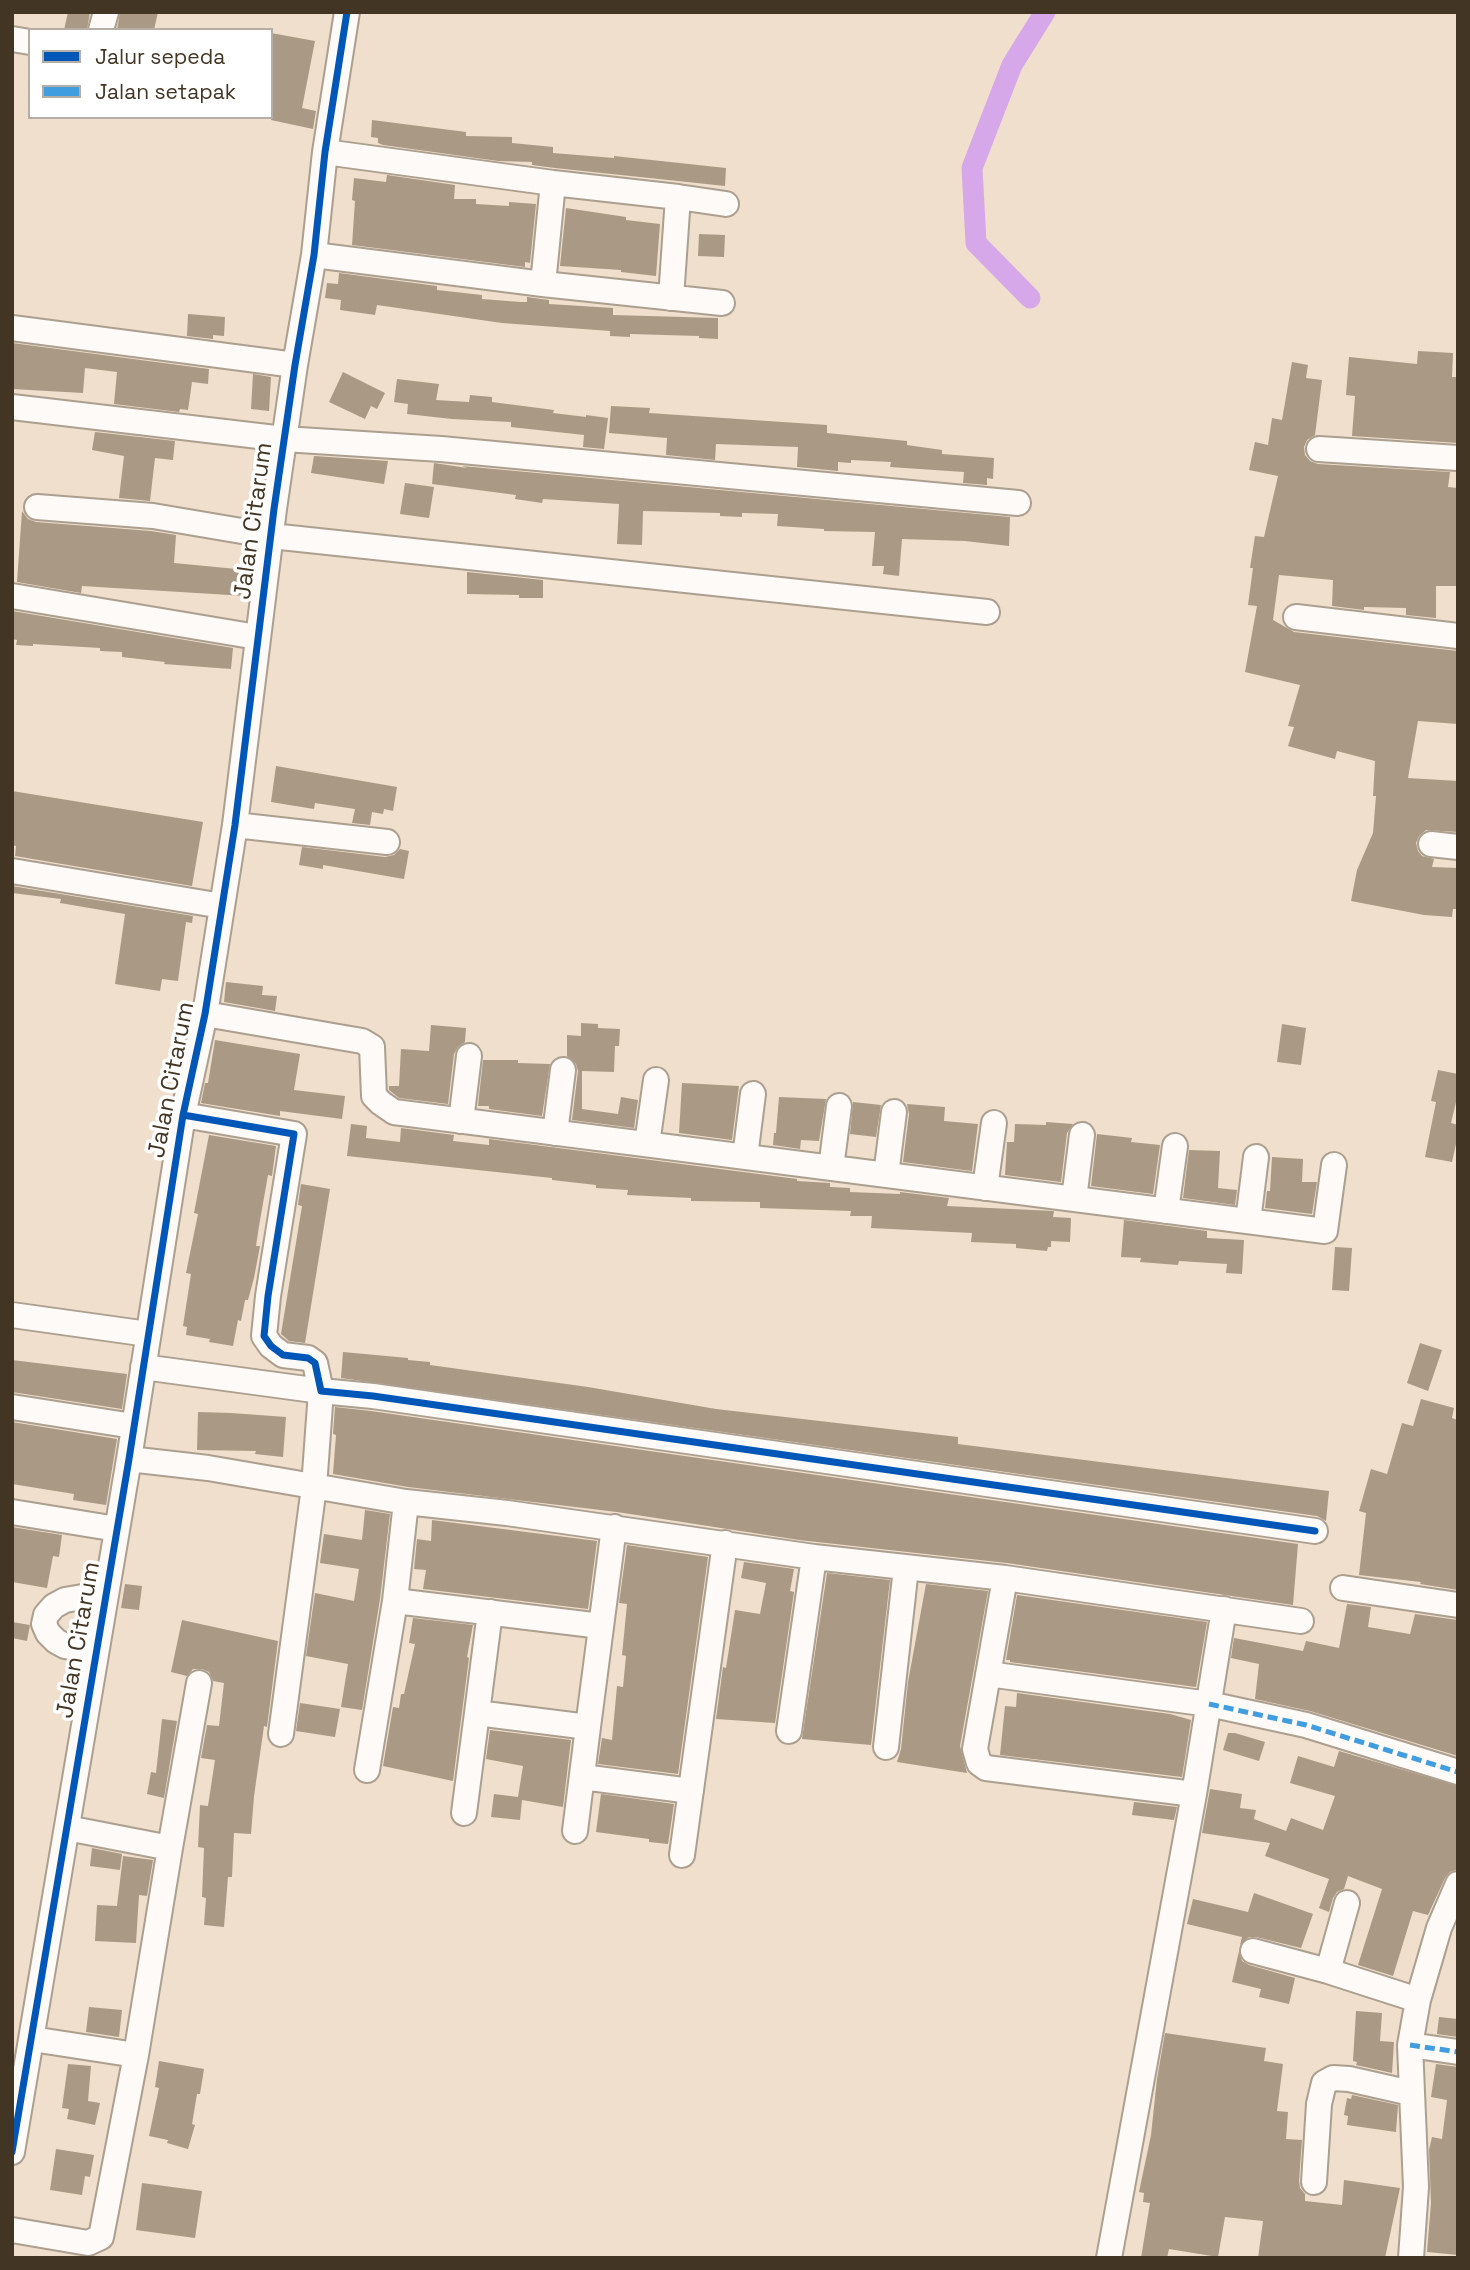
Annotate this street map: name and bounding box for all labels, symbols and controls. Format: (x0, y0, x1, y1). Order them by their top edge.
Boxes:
legend (28, 28, 273, 119)
text: Jalur sepeda (95, 43, 225, 70)
text: Jalan setapak (95, 78, 236, 105)
street label: Jalan Citarum (229, 441, 279, 601)
street label: Jalan Citarum (143, 999, 201, 1161)
street label: Jalan Citarum (51, 1559, 107, 1721)

